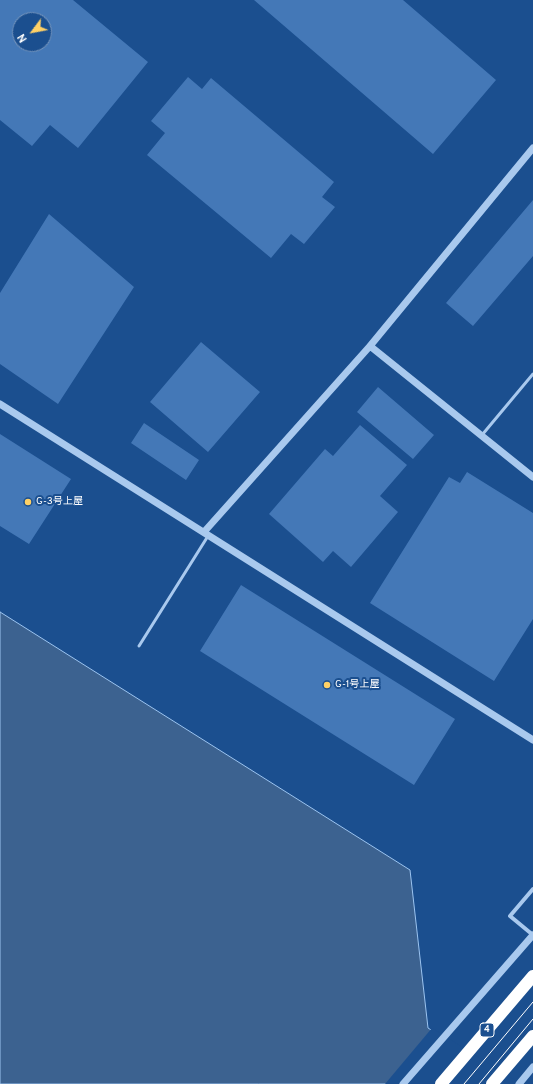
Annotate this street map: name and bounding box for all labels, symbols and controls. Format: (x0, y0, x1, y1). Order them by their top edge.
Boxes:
north arrow (12, 12, 52, 52)
text: N (15, 31, 31, 45)
place label: G-3号上屋 (36, 496, 83, 508)
marker: G-3号上屋 (23, 497, 33, 507)
place label: G-1号上屋 (335, 679, 380, 691)
marker: G-1号上屋 (322, 680, 332, 690)
road number: 4 (480, 1023, 494, 1037)

